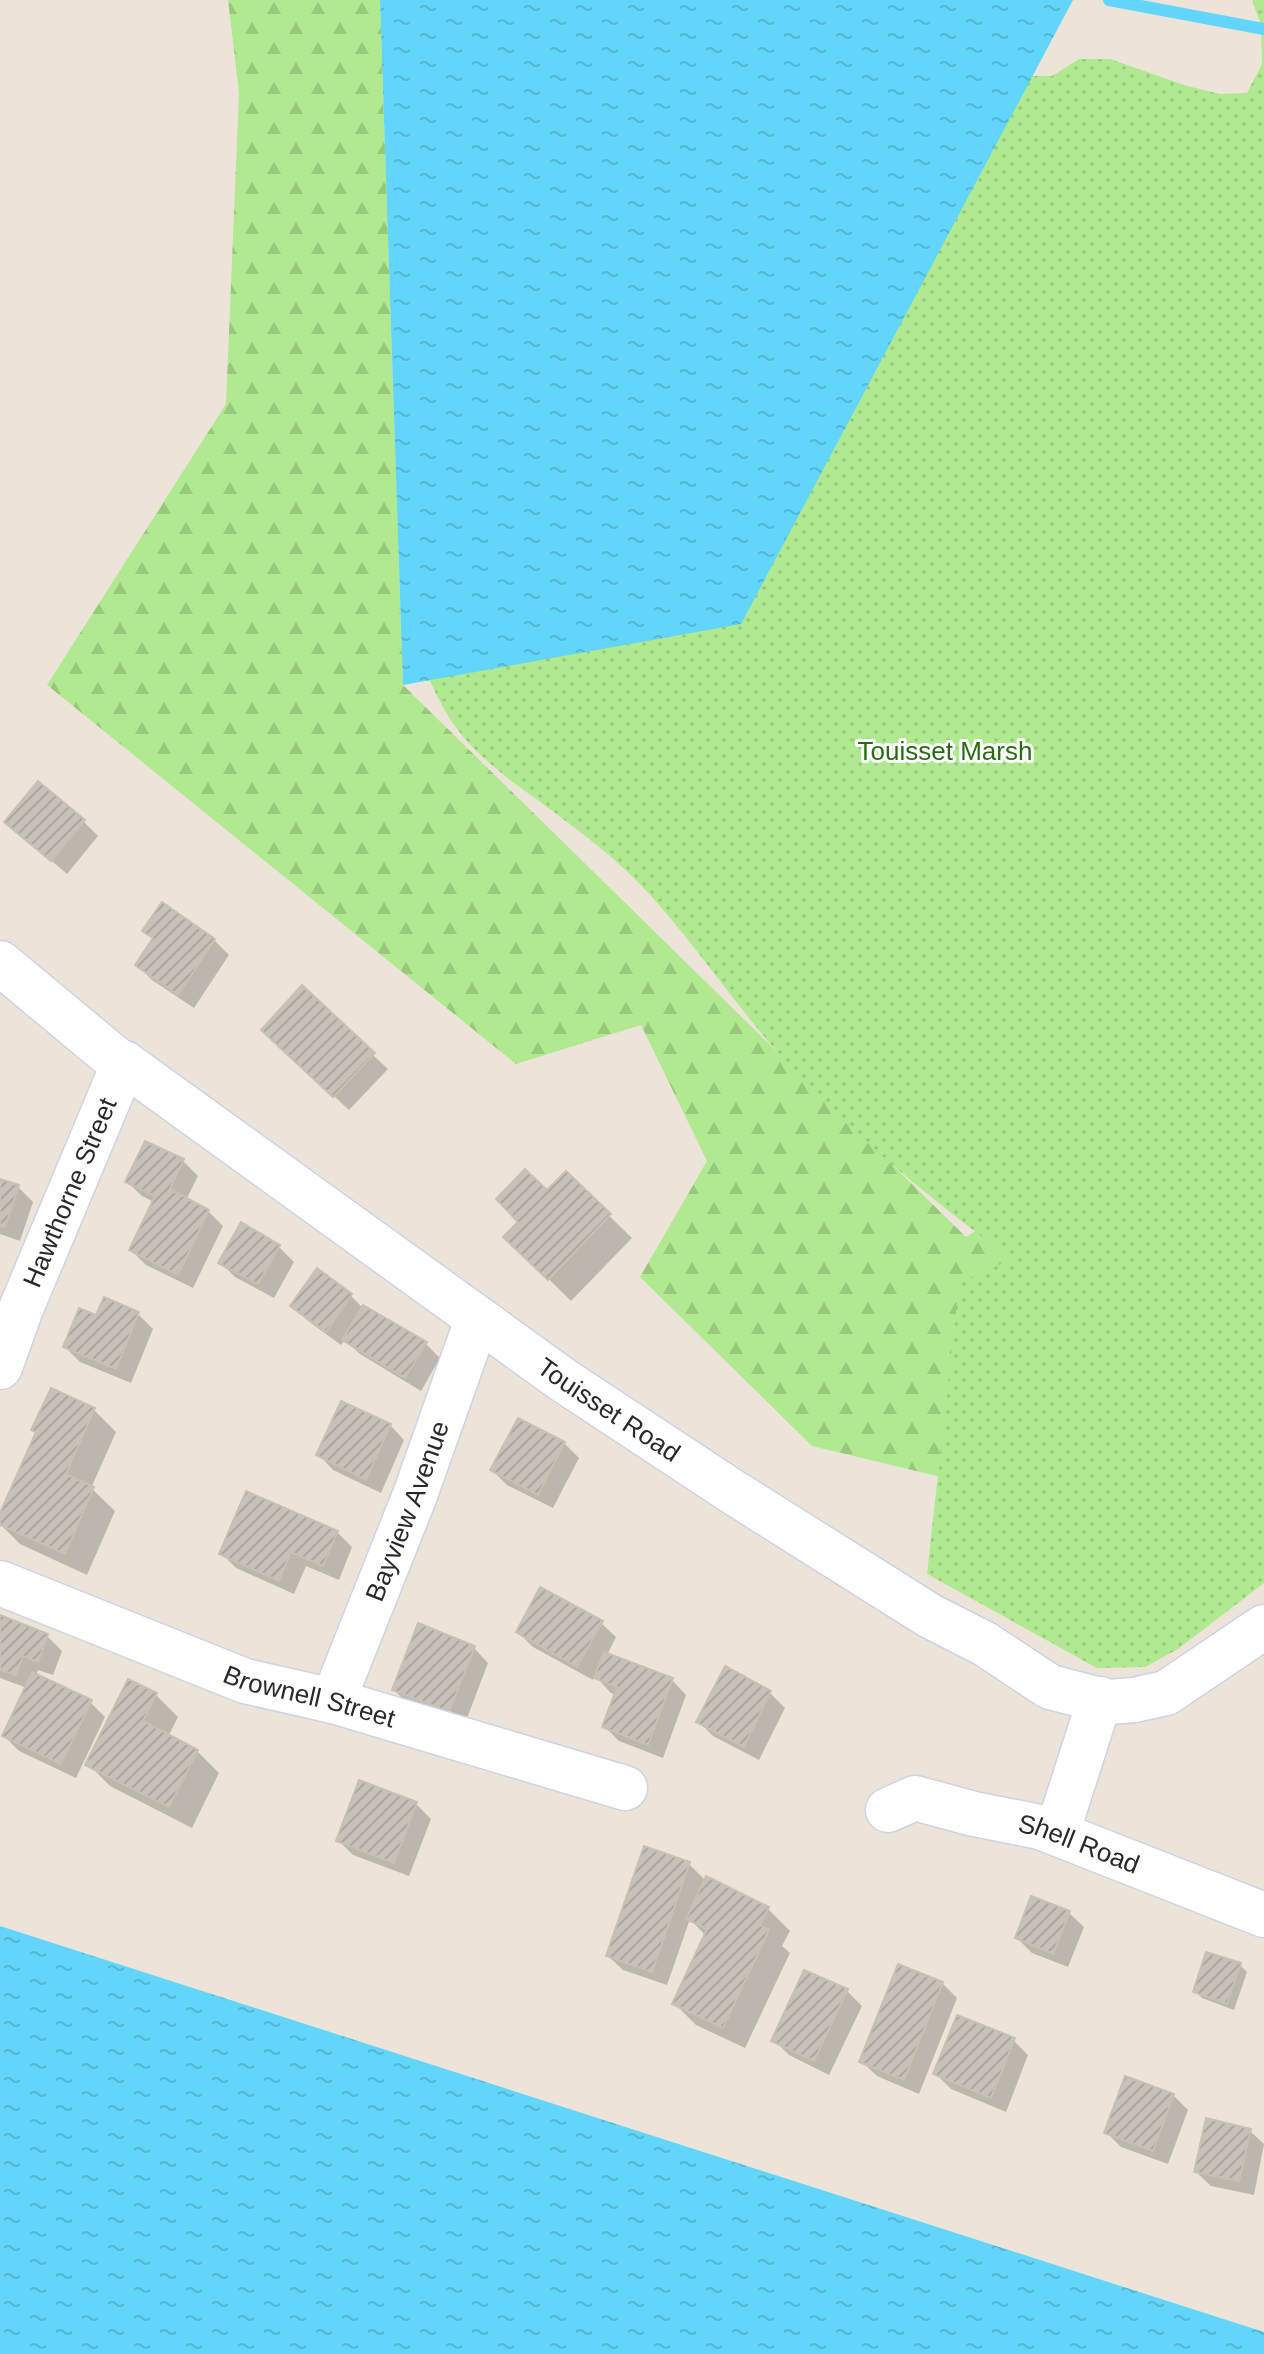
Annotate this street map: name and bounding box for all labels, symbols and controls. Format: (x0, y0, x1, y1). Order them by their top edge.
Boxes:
park label: Touisset Marsh (858, 736, 1032, 766)
street label: Hawthorne Street (17, 1093, 123, 1292)
street label: Touisset Road (532, 1352, 686, 1468)
street label: Bayview Avenue (359, 1417, 455, 1605)
street label: Brownell Street (219, 1659, 399, 1734)
street label: Shell Road (1016, 1808, 1144, 1880)

